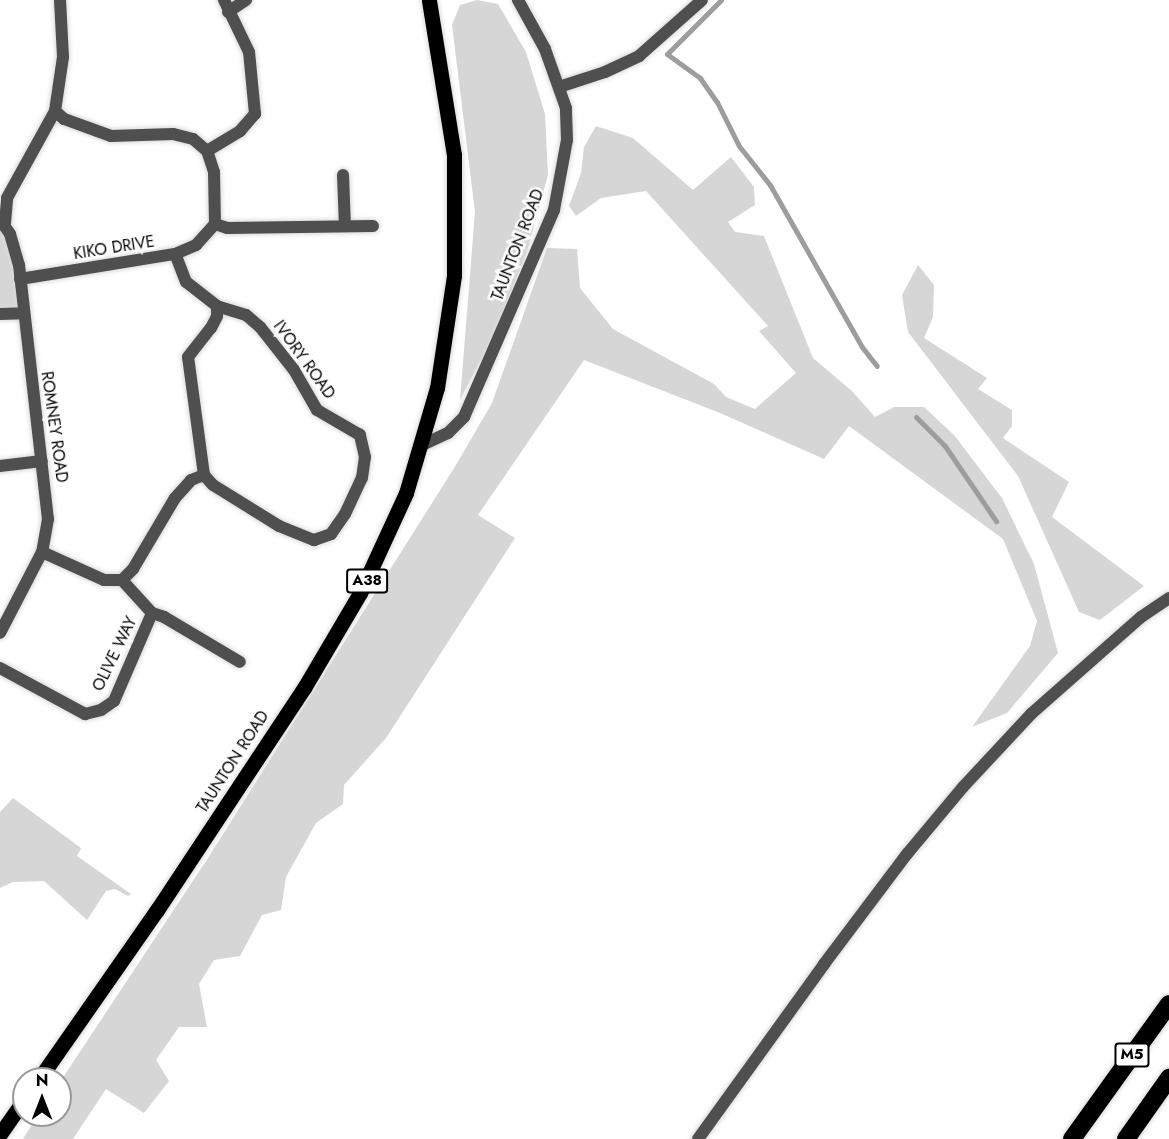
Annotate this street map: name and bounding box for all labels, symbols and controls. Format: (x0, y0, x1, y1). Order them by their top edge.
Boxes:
street label: TAUNTON ROAD (488, 187, 548, 303)
street label: KIKO DRIVE (72, 232, 156, 264)
street label: IVORY ROAD (269, 317, 339, 403)
street label: ROMNEY ROAD (37, 370, 71, 484)
road number: A38 (346, 569, 388, 593)
street label: OLIVE WAY (89, 614, 141, 694)
street label: TAUNTON ROAD (193, 707, 273, 817)
road number: M5 (1114, 1043, 1150, 1067)
north arrow (12, 1067, 72, 1127)
text: N (36, 1069, 48, 1092)

